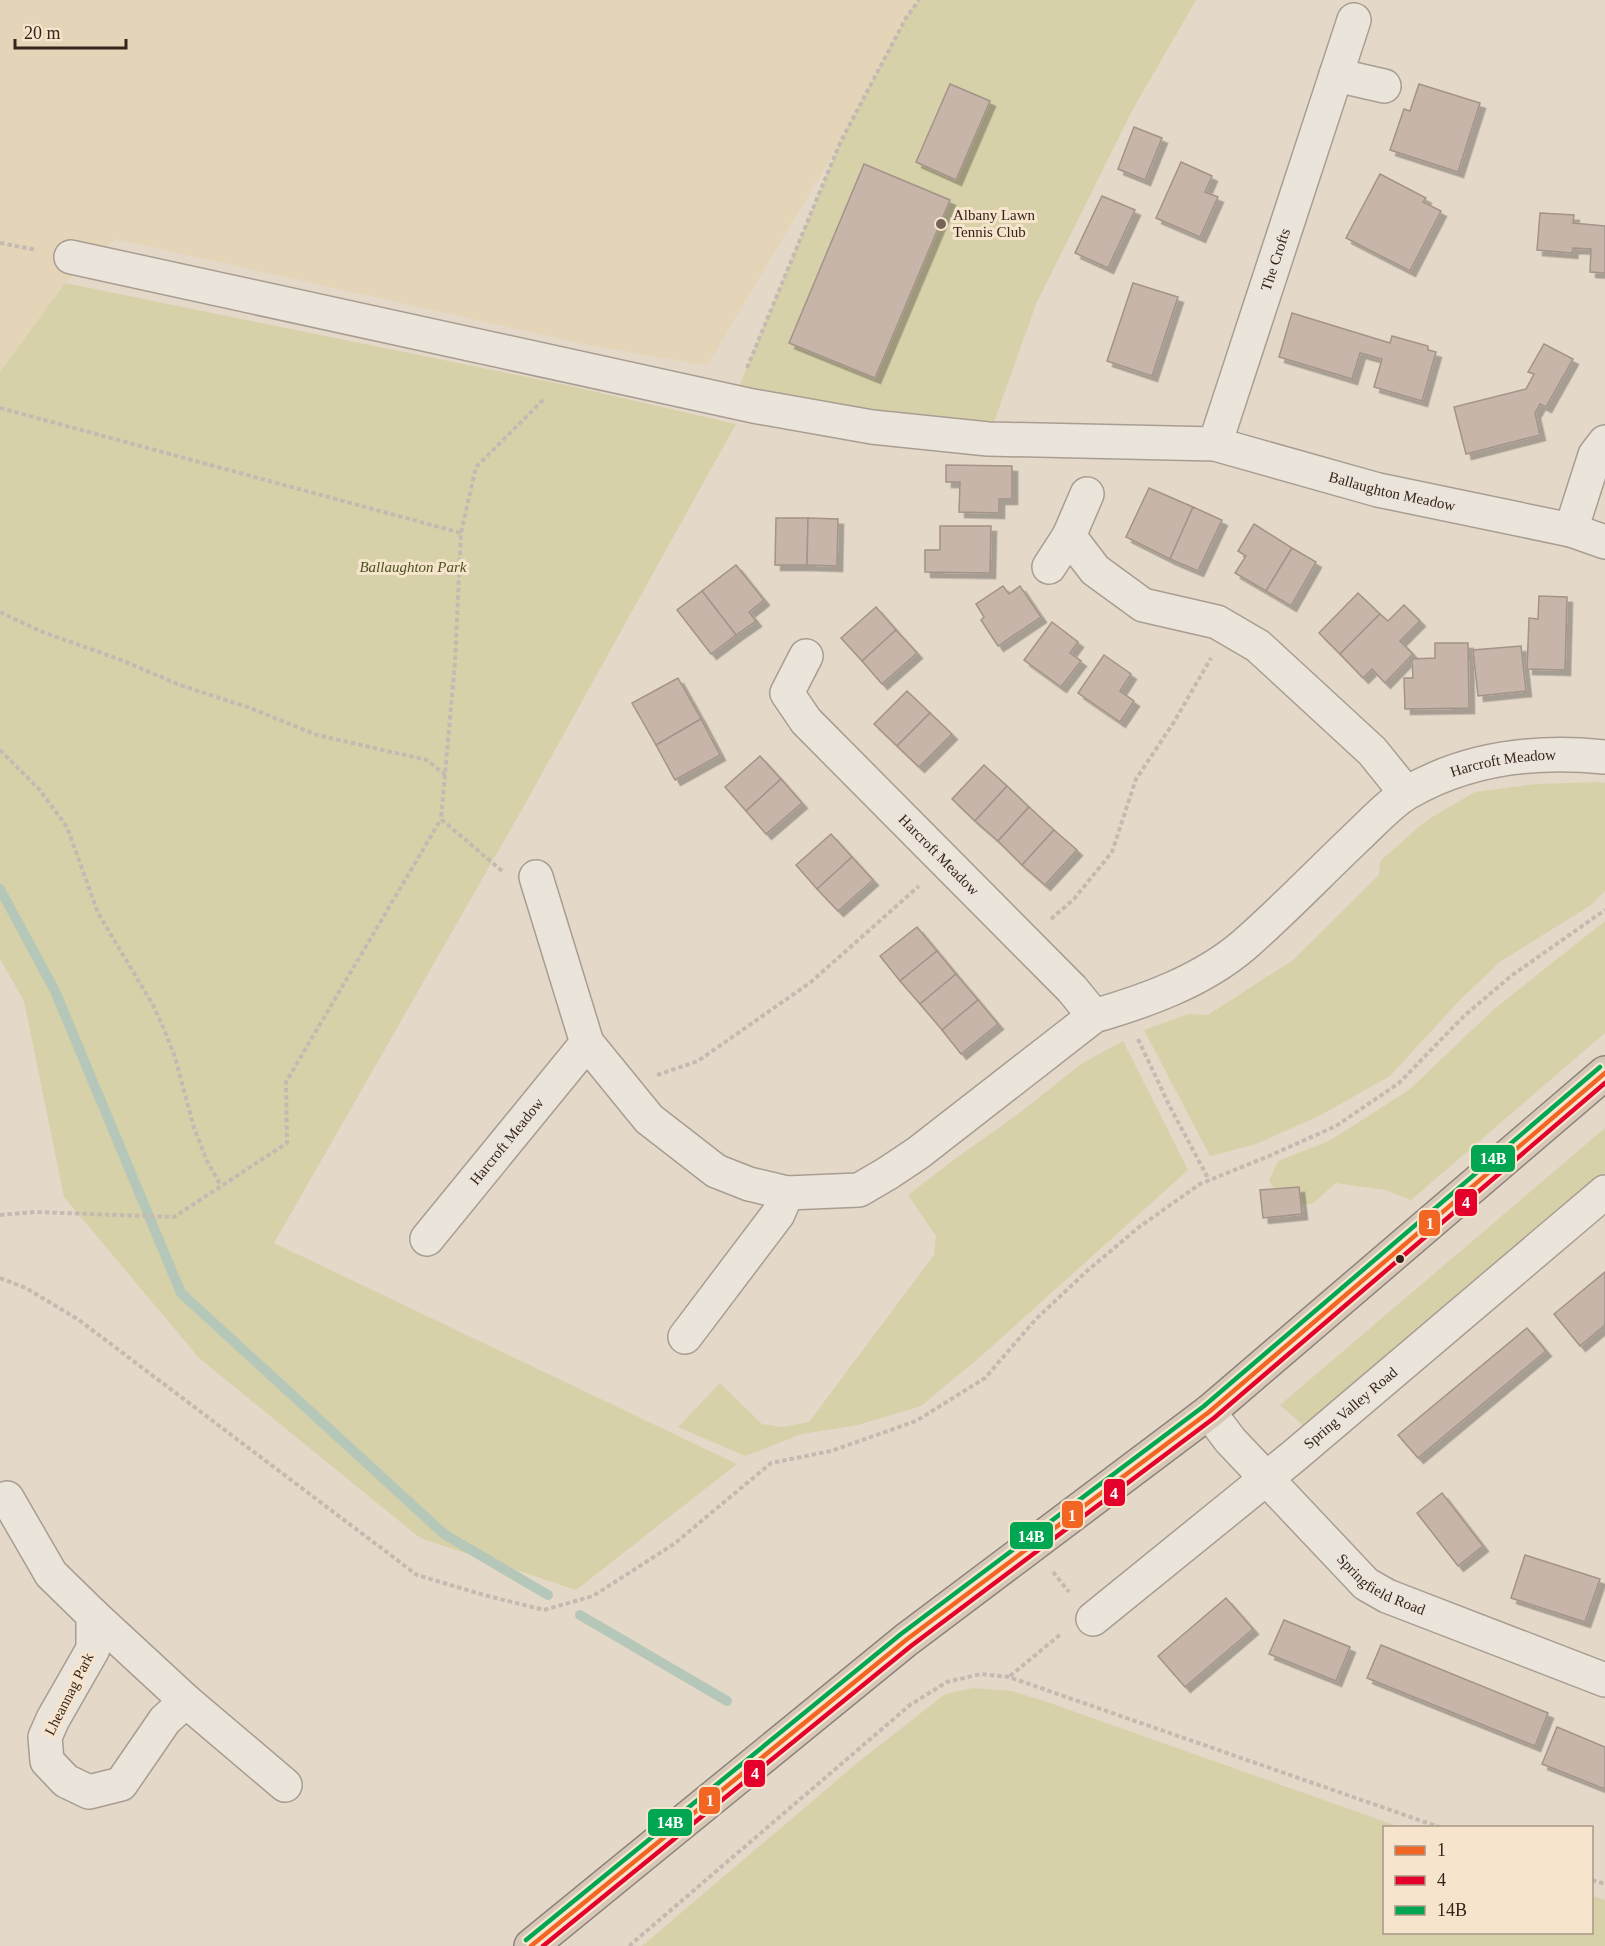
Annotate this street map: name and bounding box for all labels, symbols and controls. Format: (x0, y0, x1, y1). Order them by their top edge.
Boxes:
scale bar (15, 12, 126, 50)
text: 20 m (24, 23, 61, 43)
place label: Albany Lawn Tennis Club (953, 207, 1036, 240)
marker: Albany Lawn Tennis Club (934, 217, 948, 231)
street label: The Crofts (1258, 226, 1293, 293)
street label: Ballaughton Meadow (1327, 469, 1457, 514)
park label: Ballaughton Park (359, 559, 467, 575)
street label: Harcroft Meadow (1448, 747, 1556, 780)
street label: Harcroft Meadow (895, 811, 982, 899)
street label: Harcroft Meadow (467, 1095, 547, 1188)
line badge: 14B (1470, 1144, 1516, 1173)
text: 14B (1480, 1150, 1507, 1167)
line badge: 4 (1454, 1188, 1478, 1217)
text: 4 (1462, 1194, 1470, 1211)
line badge: 1 (1418, 1209, 1441, 1237)
text: 1 (1426, 1215, 1434, 1232)
unlabelled marker (1394, 1253, 1406, 1265)
street label: Spring Valley Road (1301, 1364, 1401, 1452)
line badge: 4 (1103, 1478, 1126, 1507)
text: 4 (1110, 1485, 1118, 1502)
line badge: 1 (1061, 1500, 1084, 1529)
text: 1 (1068, 1507, 1076, 1524)
line badge: 14B (1009, 1521, 1054, 1550)
text: 14B (1018, 1528, 1045, 1545)
street label: Springfield Road (1334, 1550, 1428, 1618)
street label: Lheannag Park (41, 1650, 97, 1738)
line badge: 4 (743, 1759, 766, 1788)
text: 4 (751, 1765, 759, 1782)
line badge: 1 (698, 1786, 721, 1815)
text: 1 (706, 1792, 714, 1809)
line badge: 14B (647, 1808, 693, 1837)
text: 14B (657, 1814, 684, 1831)
legend (1383, 1826, 1593, 1934)
text: 1 (1437, 1840, 1446, 1860)
text: 4 (1437, 1870, 1446, 1890)
text: 14B (1437, 1900, 1467, 1920)

